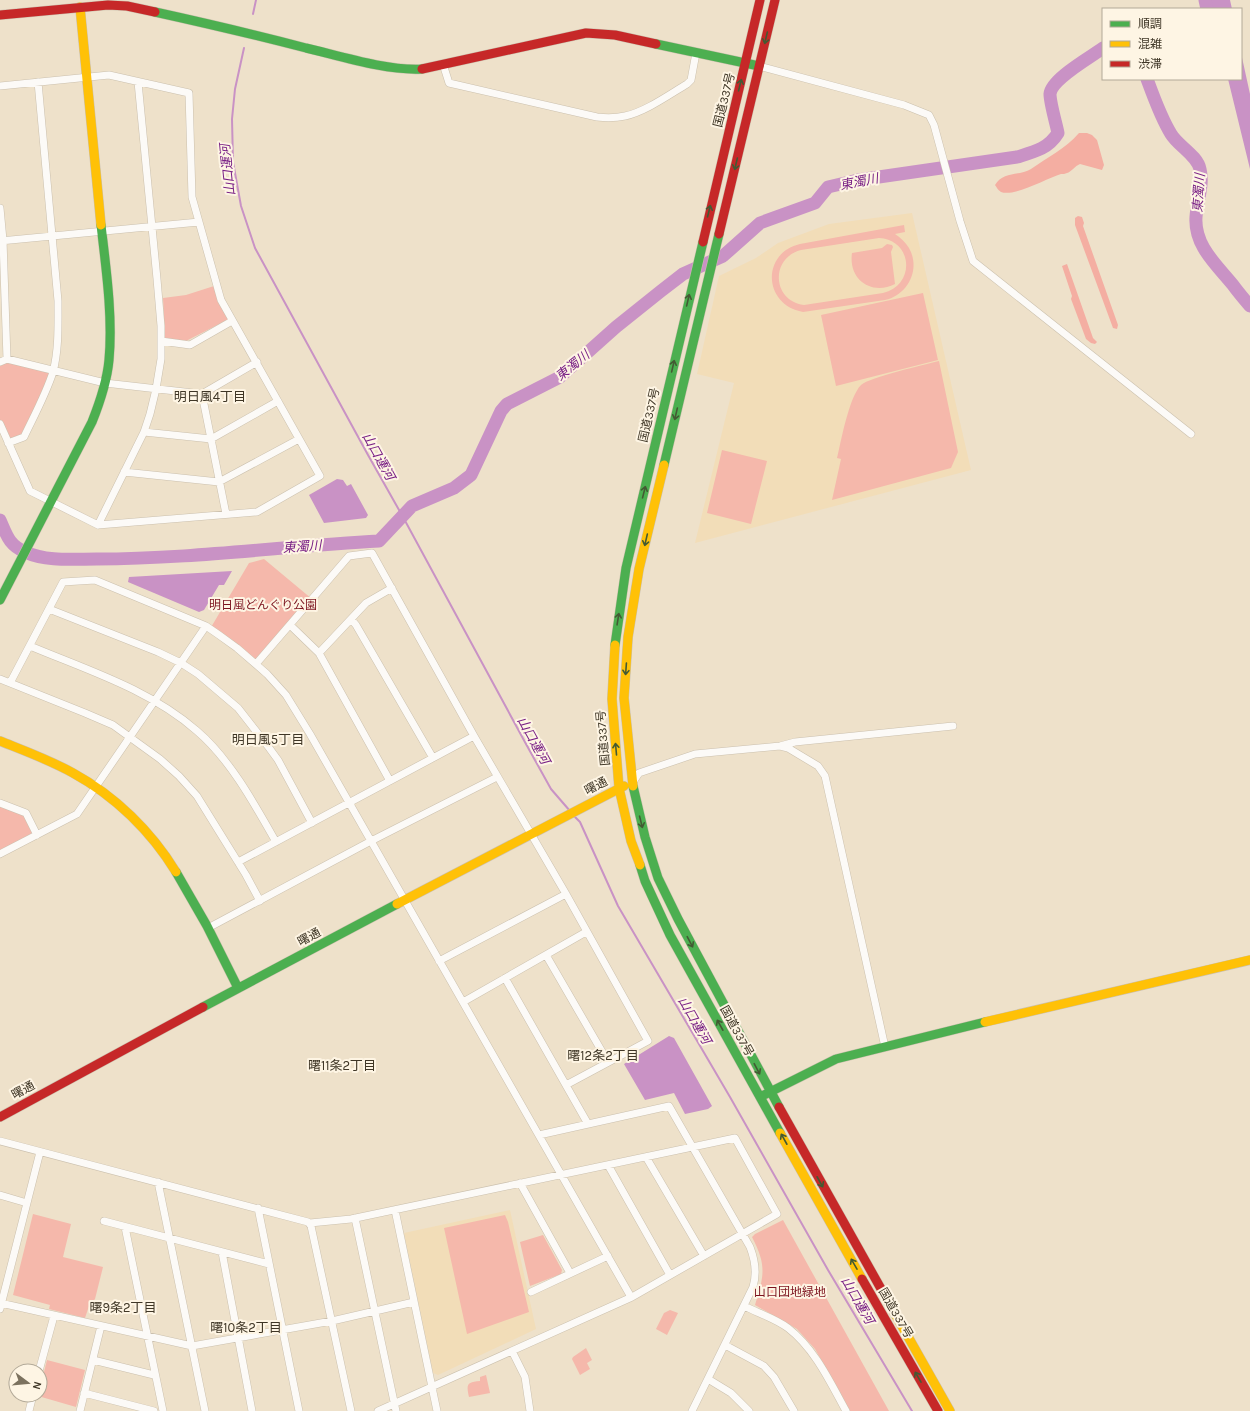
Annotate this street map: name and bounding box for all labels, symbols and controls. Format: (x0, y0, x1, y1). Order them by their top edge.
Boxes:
legend (1102, 8, 1242, 80)
text: 順調 (1138, 17, 1162, 31)
one-way arrow (762, 31, 769, 44)
text: 混雑 (1138, 37, 1162, 51)
text: 渋滞 (1138, 57, 1162, 71)
street label: 国道337号 (710, 71, 738, 129)
one-way arrow (737, 79, 744, 92)
water label: 山口運河 (217, 140, 238, 197)
one-way arrow (731, 158, 739, 171)
water label: 東濁川 (839, 170, 882, 193)
water label: 東濁川 (1190, 171, 1207, 213)
one-way arrow (706, 205, 714, 218)
one-way arrow (685, 294, 693, 307)
water label: 東濁川 (552, 346, 594, 383)
one-way arrow (670, 359, 678, 372)
street label: 国道337号 (636, 386, 662, 444)
district label: 明日風4丁目 (174, 389, 246, 404)
one-way arrow (672, 407, 679, 420)
water label: 山口運河 (359, 430, 399, 485)
one-way arrow (641, 486, 648, 499)
one-way arrow (642, 534, 649, 547)
water label: 東濁川 (282, 538, 324, 555)
park label: 明日風どんぐり公園 (209, 598, 317, 612)
one-way arrow (614, 613, 622, 626)
one-way arrow (623, 662, 630, 675)
street label: 国道337号 (594, 710, 612, 766)
water label: 山口運河 (514, 714, 554, 769)
district label: 明日風5丁目 (232, 732, 304, 747)
one-way arrow (612, 743, 620, 756)
street label: 曙通 (582, 774, 610, 798)
one-way arrow (638, 815, 646, 828)
street label: 曙通 (295, 925, 323, 949)
one-way arrow (686, 936, 694, 948)
water label: 山口運河 (675, 994, 716, 1049)
street label: 国道337号 (717, 1003, 757, 1059)
one-way arrow (716, 1019, 724, 1031)
district label: 曙12条2丁目 (567, 1048, 639, 1063)
district label: 曙11条2丁目 (308, 1058, 376, 1073)
one-way arrow (754, 1063, 761, 1075)
street label: 曙通 (9, 1078, 37, 1102)
one-way arrow (779, 1133, 787, 1145)
one-way arrow (817, 1176, 825, 1188)
one-way arrow (849, 1258, 857, 1270)
water label: 山口運河 (838, 1274, 879, 1329)
park label: 山口団地緑地 (754, 1285, 826, 1299)
street label: 国道337号 (876, 1285, 916, 1341)
district label: 曙9条2丁目 (89, 1300, 157, 1315)
district label: 曙10条2丁目 (210, 1320, 282, 1335)
north arrow (8, 1363, 48, 1403)
one-way arrow (914, 1371, 922, 1383)
text: N (30, 1380, 44, 1391)

